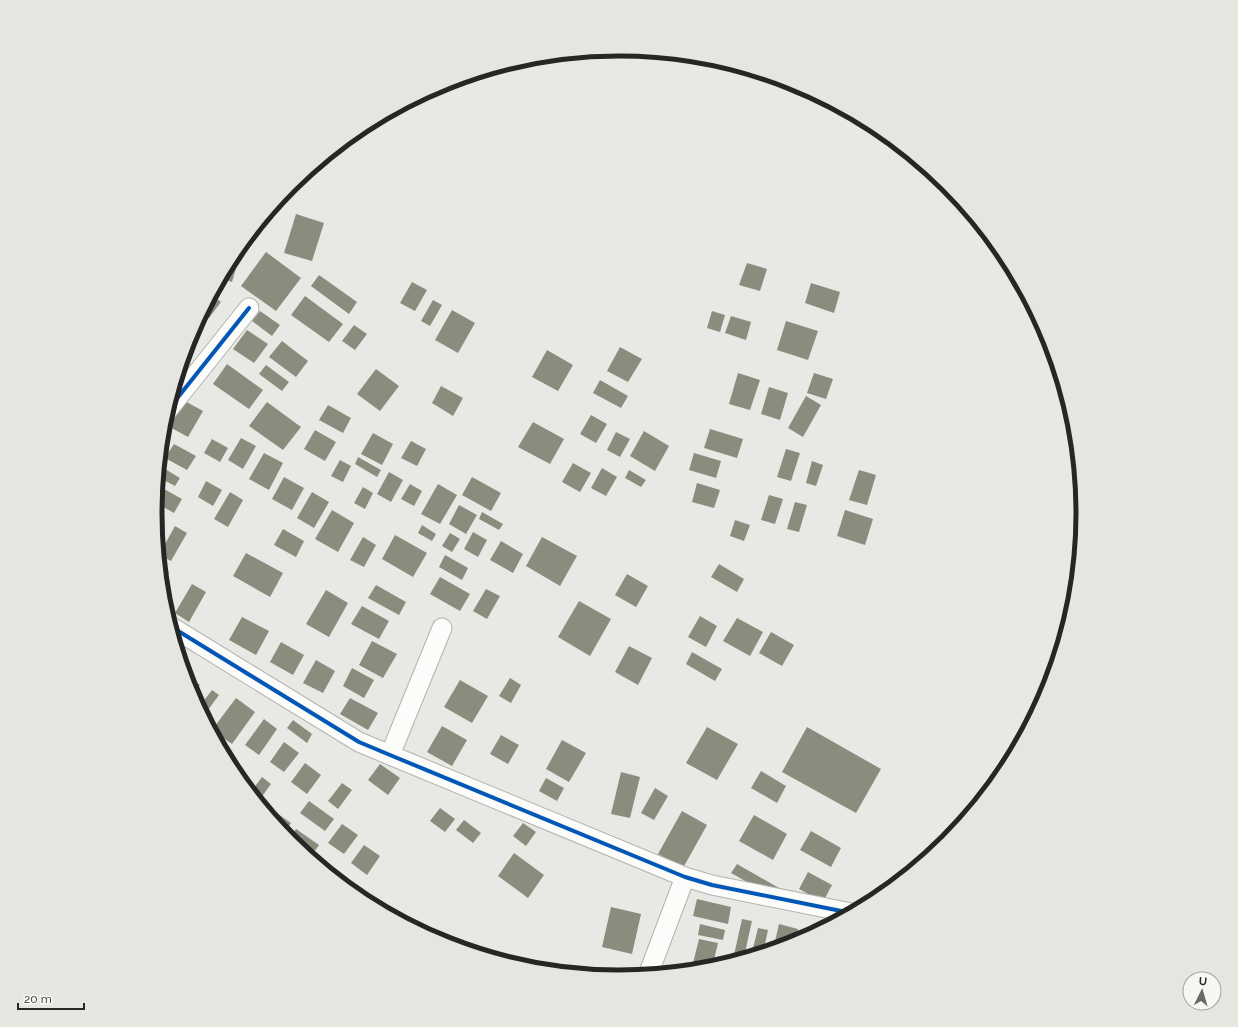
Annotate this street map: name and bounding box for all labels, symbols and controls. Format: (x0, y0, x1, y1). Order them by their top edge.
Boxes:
north arrow (1182, 971, 1222, 1011)
text: U (1198, 975, 1208, 988)
scale bar (18, 985, 84, 1011)
text: 20 m (24, 992, 52, 1006)

